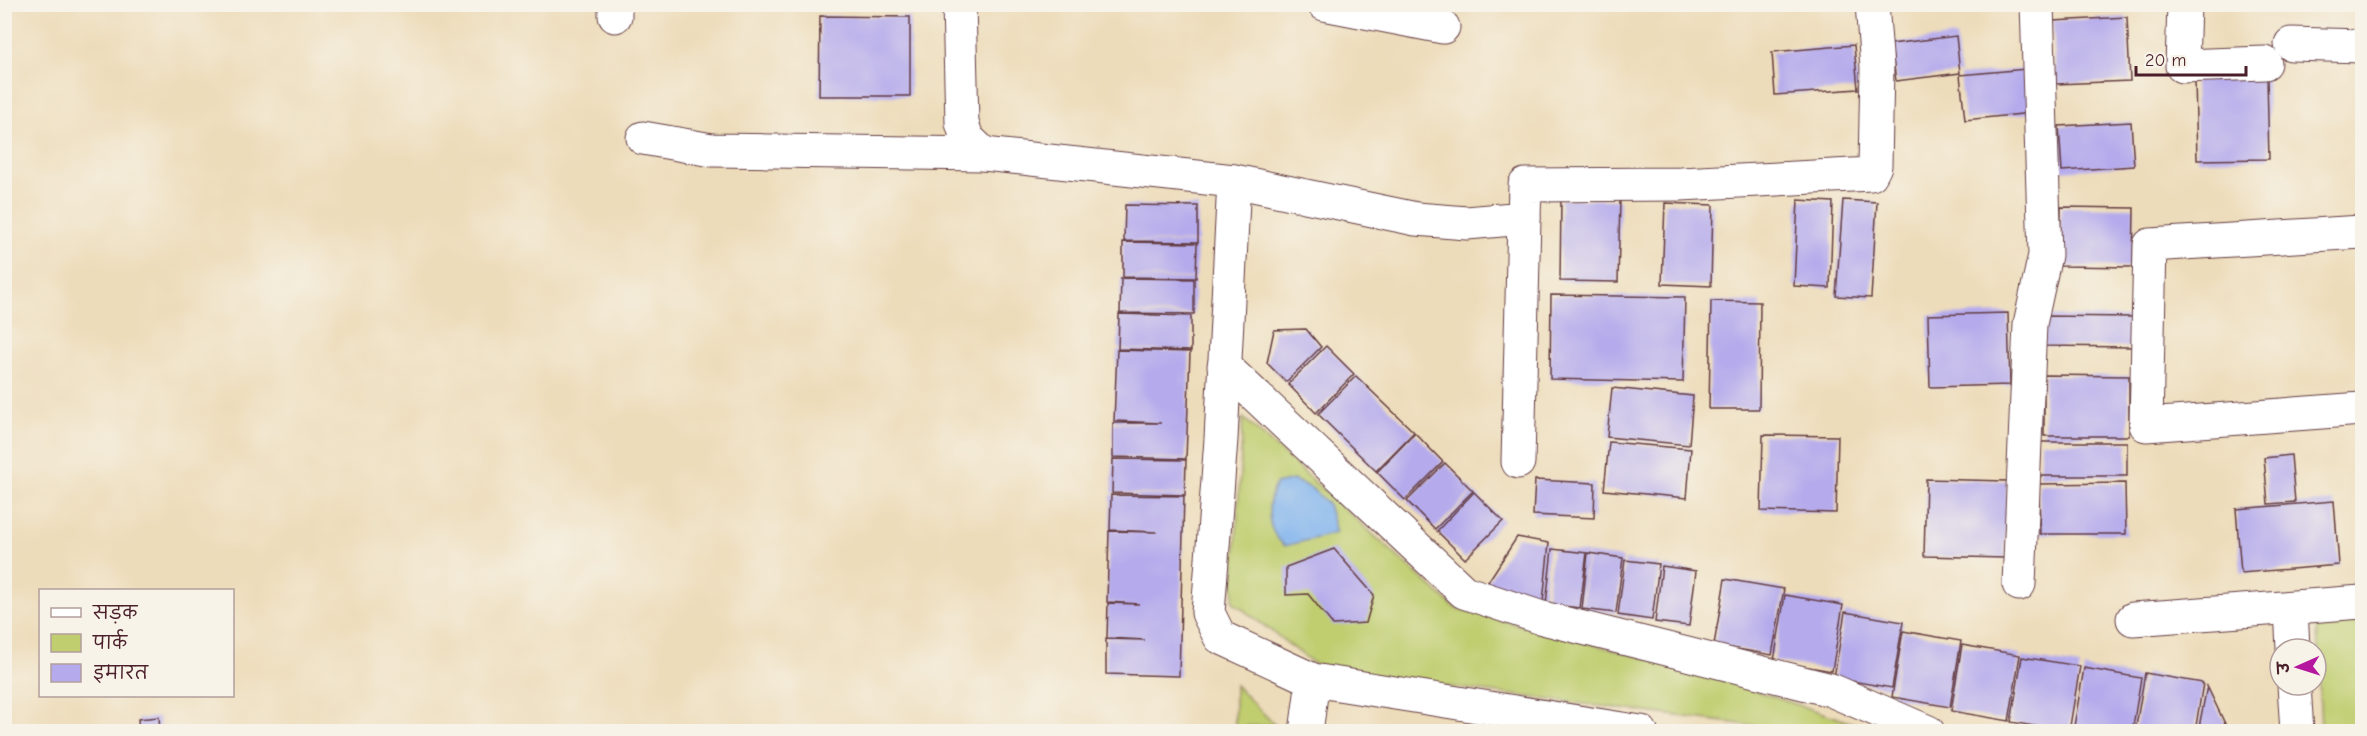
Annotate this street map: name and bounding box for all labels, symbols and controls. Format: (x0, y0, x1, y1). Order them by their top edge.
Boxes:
scale bar (2136, 39, 2246, 77)
text: 20 m (2145, 50, 2186, 71)
legend (39, 589, 234, 697)
text: सड़क (92, 603, 138, 624)
text: पार्क (92, 629, 128, 654)
north arrow (2268, 637, 2328, 697)
text: उ (2275, 661, 2293, 676)
text: इमारत (93, 663, 149, 684)

